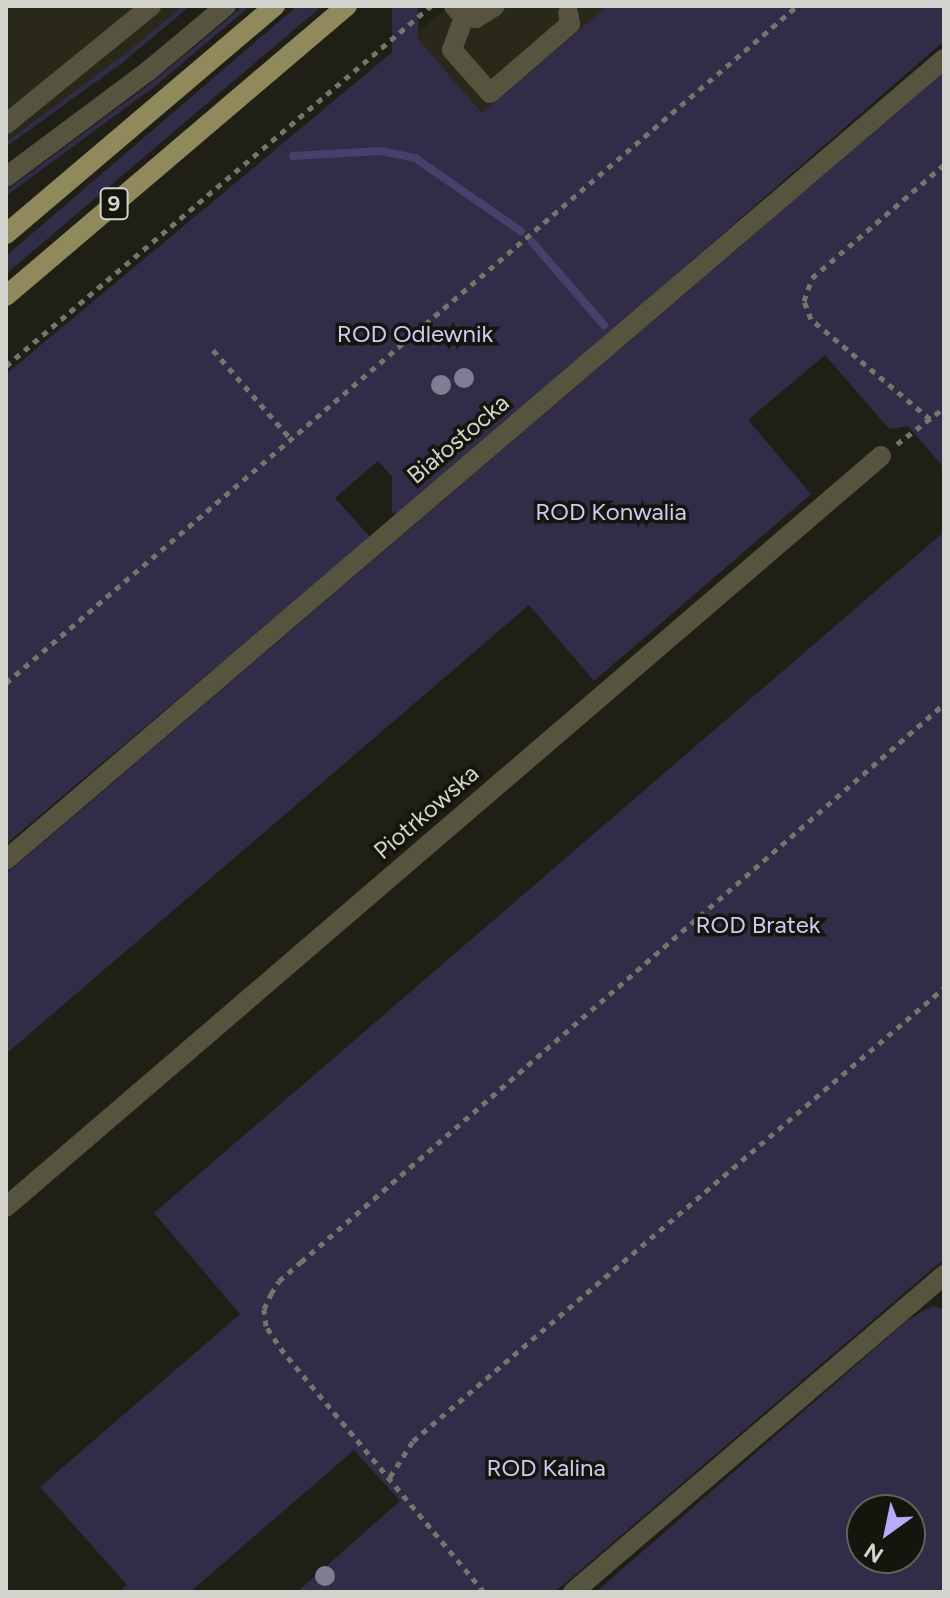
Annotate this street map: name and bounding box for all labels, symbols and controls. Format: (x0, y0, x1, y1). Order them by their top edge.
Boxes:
road number: 9 (98, 186, 130, 222)
park label: ROD Odlewnik (337, 320, 493, 348)
street label: Białostocka (401, 388, 515, 490)
park label: ROD Konwalia (535, 498, 687, 526)
street label: Piotrkowska (368, 759, 484, 865)
park label: ROD Bratek (696, 911, 820, 939)
park label: ROD Kalina (486, 1454, 606, 1482)
north arrow (846, 1494, 926, 1574)
text: N (859, 1537, 888, 1569)

